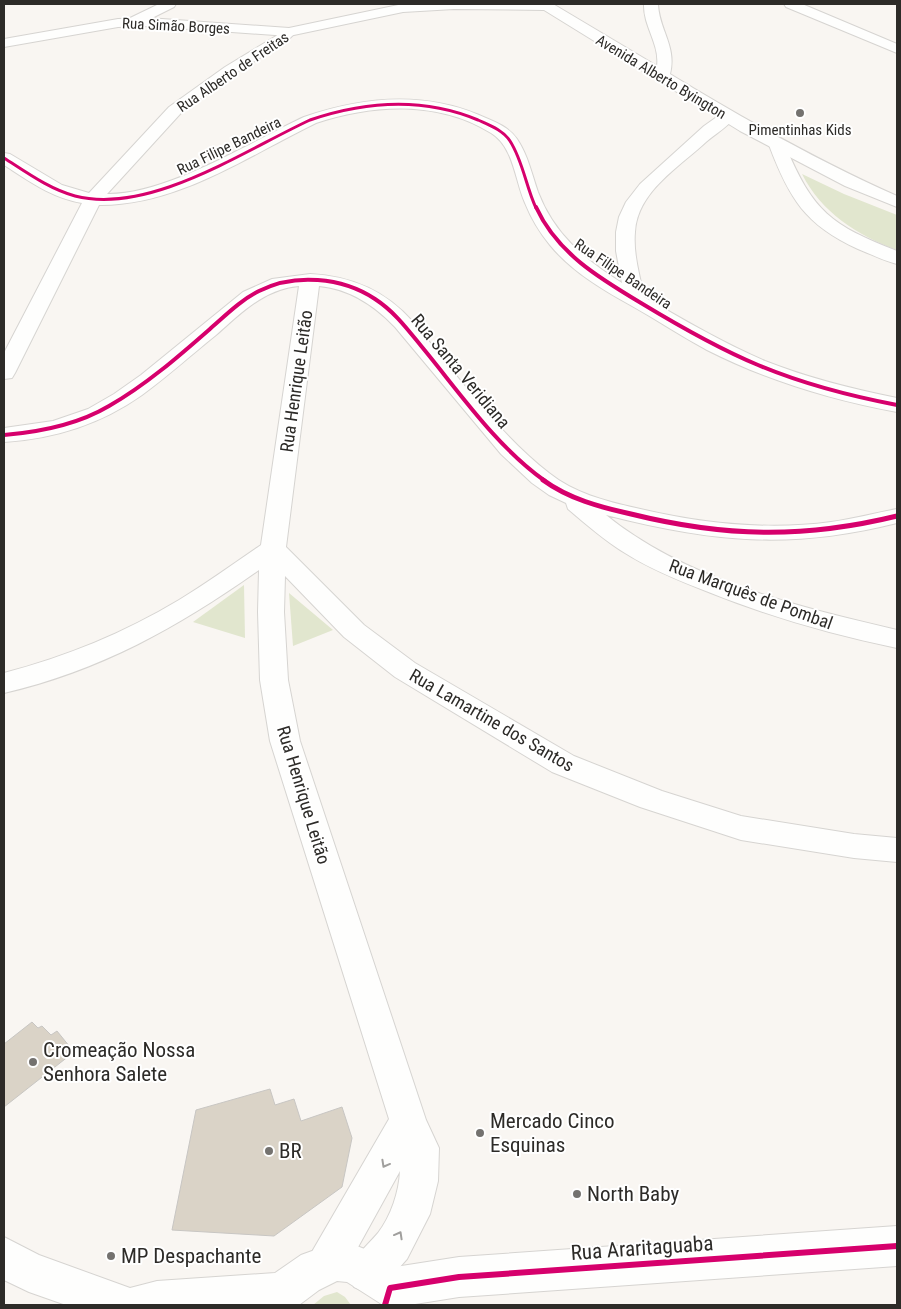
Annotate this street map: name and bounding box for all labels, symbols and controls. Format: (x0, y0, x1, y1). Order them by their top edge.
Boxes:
street label: Rua Simão Borges (122, 14, 231, 38)
street label: Rua Alberto de Freitas (174, 28, 292, 116)
street label: Avenida Alberto Byington (593, 31, 729, 123)
marker: Pimentinhas Kids (794, 107, 806, 119)
street label: Rua Filipe Bandeira (174, 113, 284, 179)
place label: Pimentinhas Kids (748, 121, 852, 139)
street label: Rua Filipe Bandeira (571, 235, 675, 313)
street label: Rua Henrique Leitão (276, 309, 316, 453)
street label: Rua Santa Veridiana (407, 310, 515, 432)
street label: Rua Marquês de Pombal (666, 555, 836, 633)
street label: Rua Lamartine dos Santos (406, 664, 578, 776)
street label: Rua Henrique Leitão (273, 723, 335, 867)
place label: Cromeação Nossa Senhora Salete (43, 1038, 195, 1086)
marker: Cromeação Nossa Senhora Salete (27, 1056, 39, 1068)
place label: Mercado Cinco Esquinas (490, 1109, 615, 1157)
marker: Mercado Cinco Esquinas (474, 1127, 486, 1139)
place label: BR (279, 1139, 302, 1163)
marker: BR (263, 1145, 275, 1157)
one-way arrow (381, 1159, 391, 1168)
place label: North Baby (587, 1182, 679, 1206)
marker: North Baby (571, 1188, 583, 1200)
one-way arrow (392, 1231, 402, 1240)
street label: Rua Araritaguaba (570, 1231, 714, 1265)
place label: MP Despachante (121, 1244, 261, 1268)
marker: MP Despachante (105, 1250, 117, 1262)

